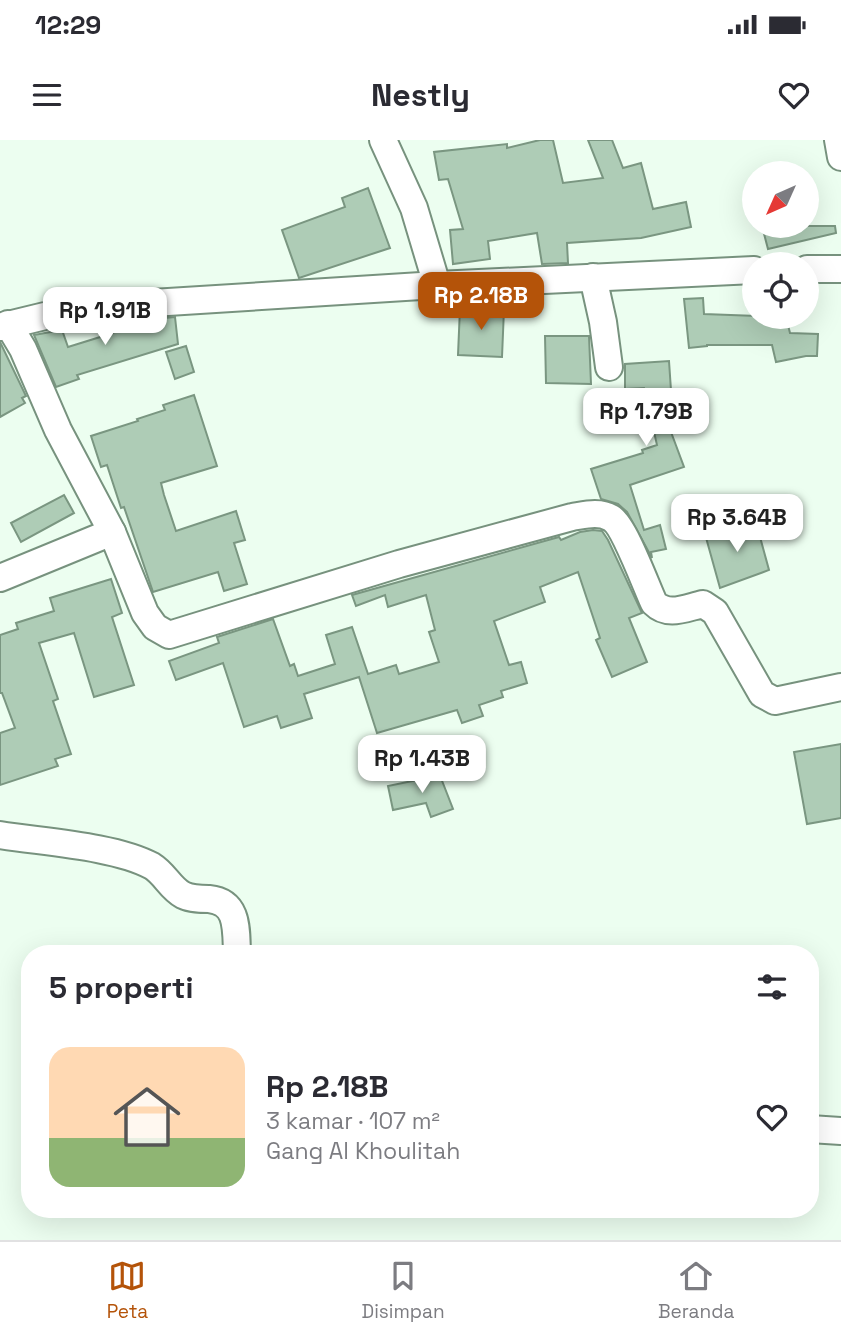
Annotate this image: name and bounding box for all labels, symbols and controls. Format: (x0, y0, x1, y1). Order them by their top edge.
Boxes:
text: 12:29 (35, 8, 101, 42)
text: Nestly (371, 75, 470, 115)
icon: menu (28, 76, 66, 114)
icon: heart (775, 76, 813, 114)
north arrow (742, 161, 819, 238)
map controls (742, 161, 819, 329)
button: locate (742, 252, 819, 329)
pin: Rp 2.18B (409, 272, 553, 332)
text: Rp 2.18B (434, 280, 528, 310)
pin: Rp 1.91B (33, 288, 177, 347)
text: Rp 1.91B (59, 295, 151, 325)
pin: Rp 1.79B (574, 388, 718, 448)
text: Rp 1.79B (599, 396, 693, 426)
pin: Rp 3.64B (665, 494, 809, 554)
text: Rp 3.64B (687, 502, 787, 532)
pin: Rp 1.43B (350, 736, 494, 795)
text: Rp 1.43B (374, 743, 470, 773)
text: 5 properti (49, 968, 193, 1007)
icon: filters (753, 968, 791, 1006)
text: Rp 2.18B (266, 1067, 388, 1106)
icon: home (105, 1075, 189, 1159)
icon: heart (753, 1098, 791, 1136)
text: 3 kamar · 107 m² (266, 1106, 440, 1136)
text: Gang Al Khoulitah (266, 1136, 460, 1166)
tab: Peta (107, 1257, 148, 1324)
tab: Disimpan (362, 1257, 445, 1324)
tab: Beranda (658, 1257, 734, 1324)

